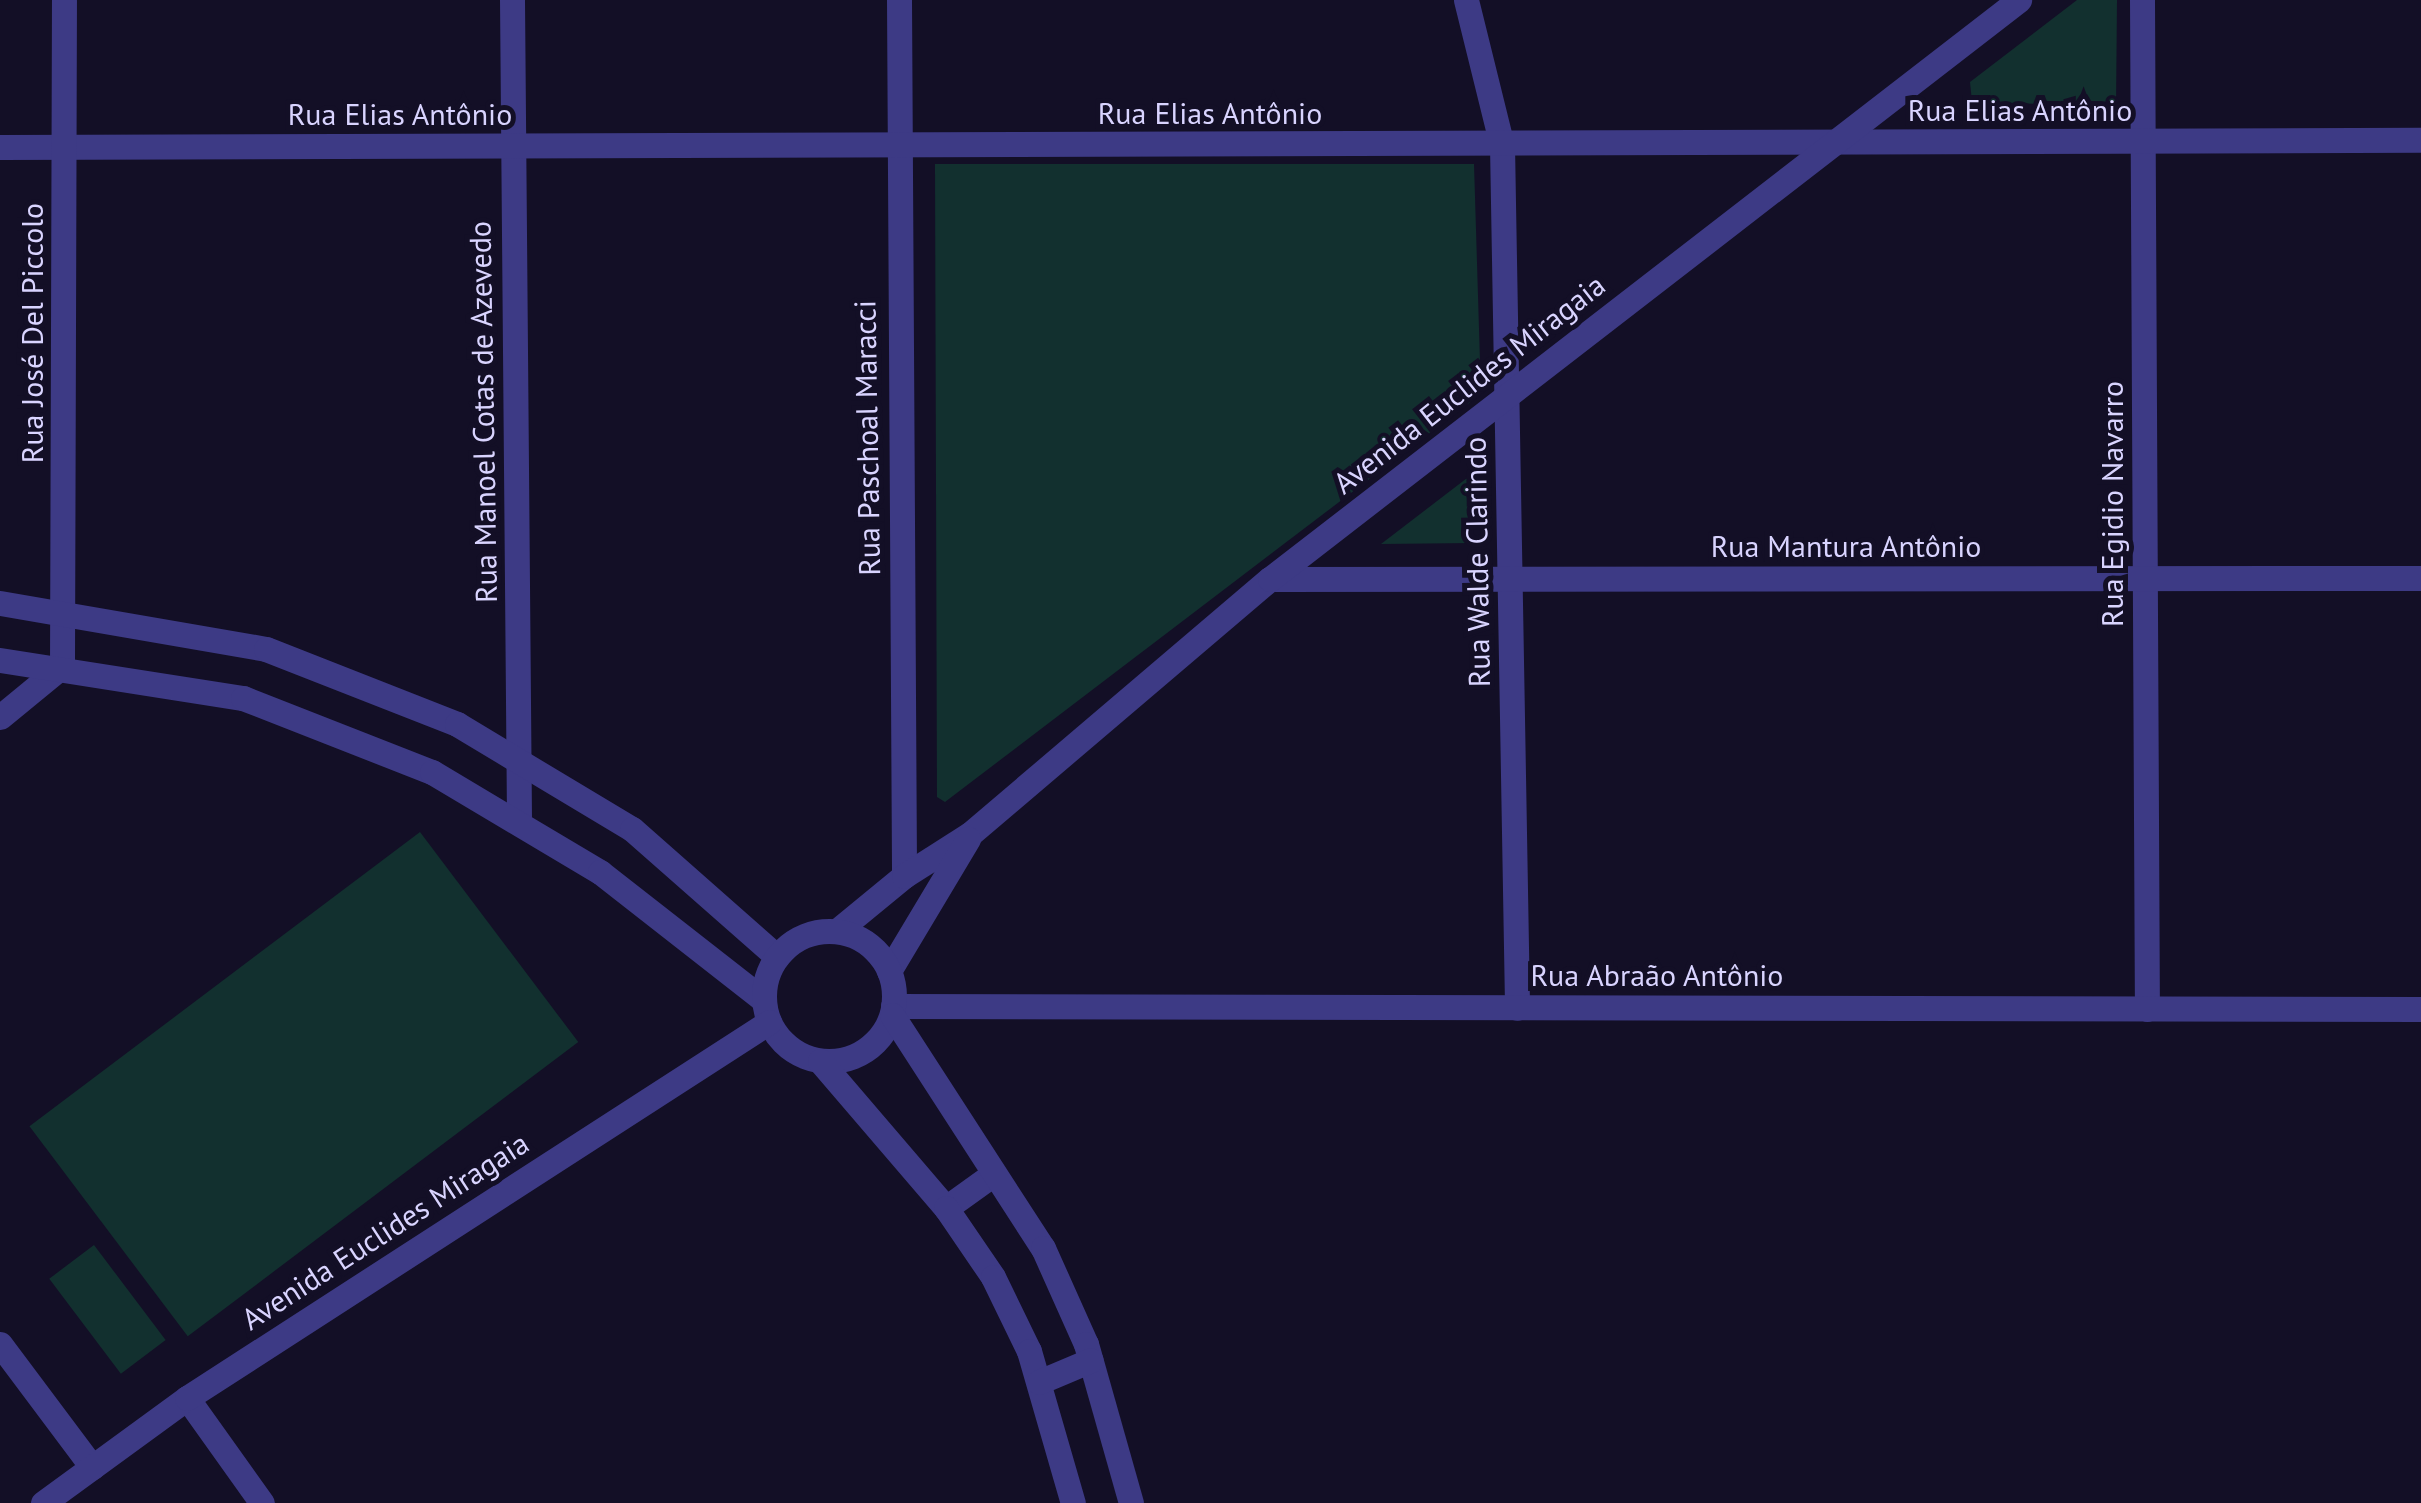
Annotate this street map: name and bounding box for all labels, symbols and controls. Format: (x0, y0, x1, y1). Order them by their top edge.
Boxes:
street label: Rua Elias Antônio (1907, 92, 2133, 128)
street label: Rua Elias Antônio (1097, 95, 1323, 131)
street label: Rua Elias Antônio (287, 96, 513, 132)
street label: Rua José Del Piccolo (14, 203, 50, 463)
street label: Rua Manoel Cotas de Azevedo (462, 220, 504, 604)
street label: Avenida Euclides Miragaia (1326, 267, 1612, 501)
street label: Rua Paschoal Maracci (847, 300, 887, 576)
street label: Rua Egidio Navarro (2094, 381, 2130, 627)
street label: Rua Walde Clarindo (1457, 436, 1497, 688)
street label: Rua Mantura Antônio (1710, 528, 1982, 564)
street label: Rua Abraão Antônio (1530, 957, 1784, 993)
street label: Avenida Euclides Miragaia (235, 1125, 535, 1337)

